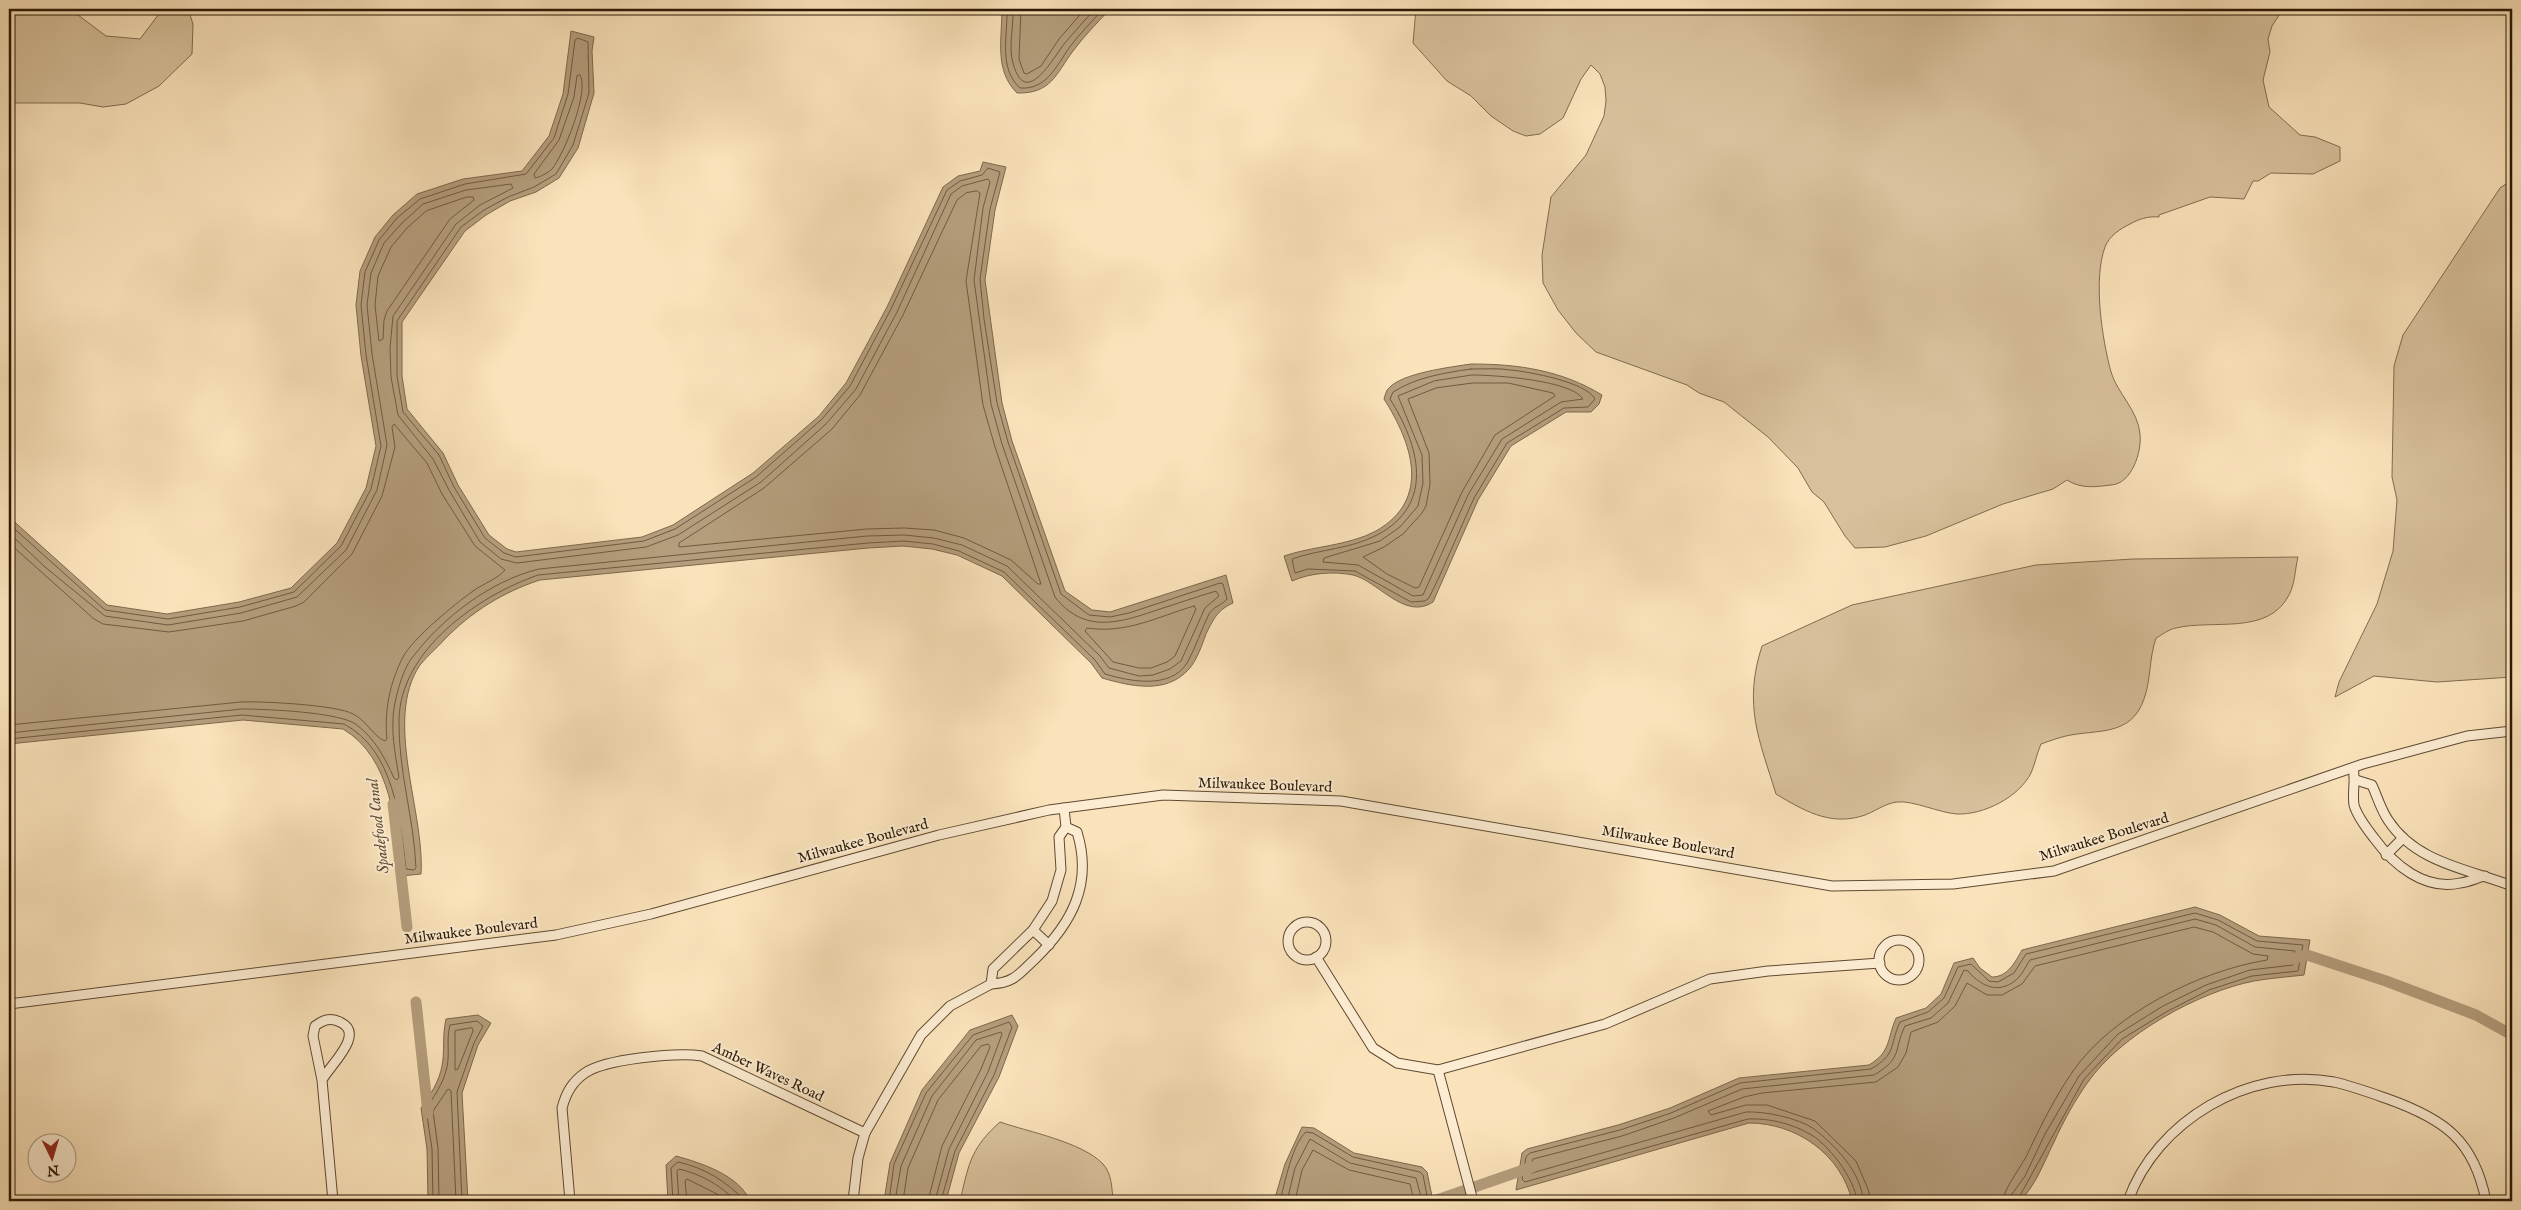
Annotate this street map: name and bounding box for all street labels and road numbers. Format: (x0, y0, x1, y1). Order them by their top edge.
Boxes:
street label: Milwaukee Boulevard (1198, 773, 1333, 797)
street label: Milwaukee Boulevard (2037, 808, 2172, 866)
street label: Milwaukee Boulevard (796, 814, 931, 868)
street label: Milwaukee Boulevard (1600, 821, 1737, 863)
street label: Milwaukee Boulevard (403, 913, 540, 949)
street label: Amber Waves Road (708, 1037, 828, 1107)

